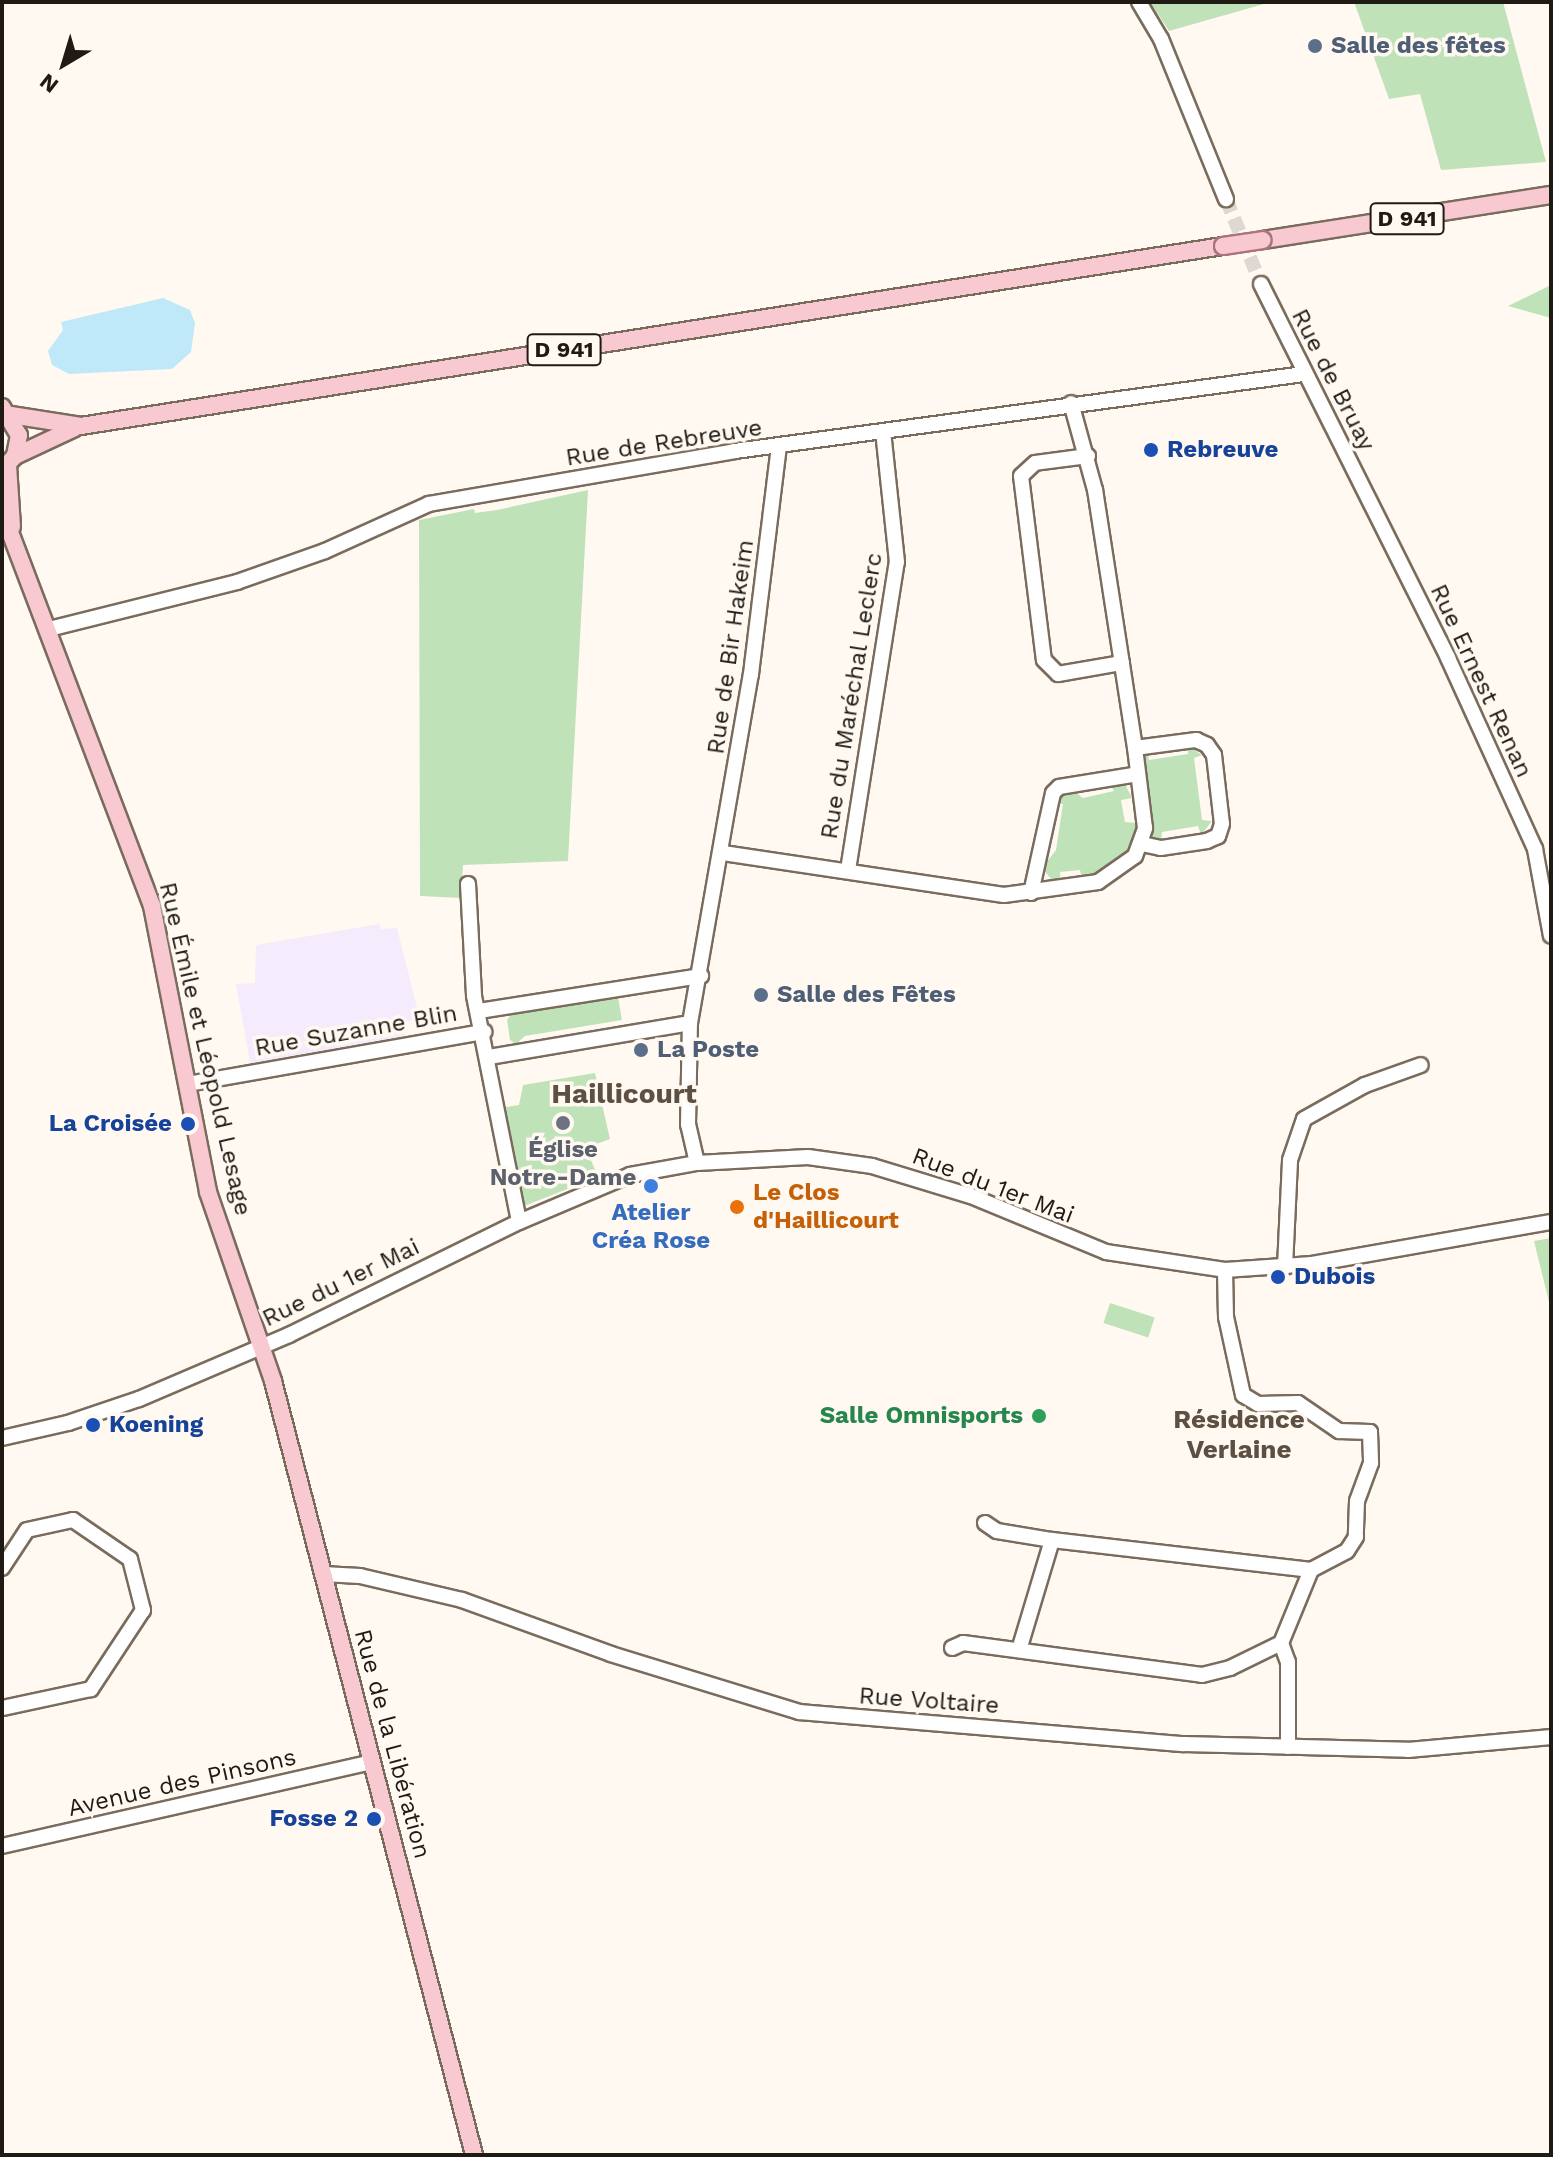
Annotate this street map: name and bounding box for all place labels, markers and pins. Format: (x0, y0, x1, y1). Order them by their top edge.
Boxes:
place label: Salle des fêtes (1331, 32, 1506, 60)
marker: Salle des fêtes (1306, 37, 1324, 55)
place label: Rebreuve (1167, 436, 1278, 464)
marker: Rebreuve (1142, 441, 1160, 459)
place label: Salle des Fêtes (777, 981, 956, 1009)
marker: Salle des Fêtes (752, 986, 770, 1004)
place label: La Poste (657, 1036, 759, 1064)
marker: La Poste (632, 1041, 650, 1059)
place label: La Croisée (48, 1110, 172, 1138)
marker: Église Notre-Dame (554, 1114, 572, 1132)
marker: La Croisée (179, 1115, 197, 1133)
place label: Église Notre-Dame (490, 1136, 636, 1192)
marker: Atelier Créa Rose (642, 1177, 660, 1195)
place label: Le Clos d'Haillicourt (753, 1179, 899, 1235)
marker: Le Clos d'Haillicourt (728, 1198, 746, 1216)
place label: Atelier Créa Rose (592, 1199, 710, 1255)
place label: Dubois (1294, 1263, 1375, 1291)
marker: Dubois (1269, 1268, 1287, 1286)
place label: Salle Omnisports (820, 1402, 1023, 1430)
marker: Salle Omnisports (1030, 1407, 1048, 1425)
place label: Koening (109, 1411, 203, 1439)
marker: Koening (84, 1416, 102, 1434)
place label: Fosse 2 (270, 1805, 358, 1833)
marker: Fosse 2 (365, 1810, 383, 1828)

